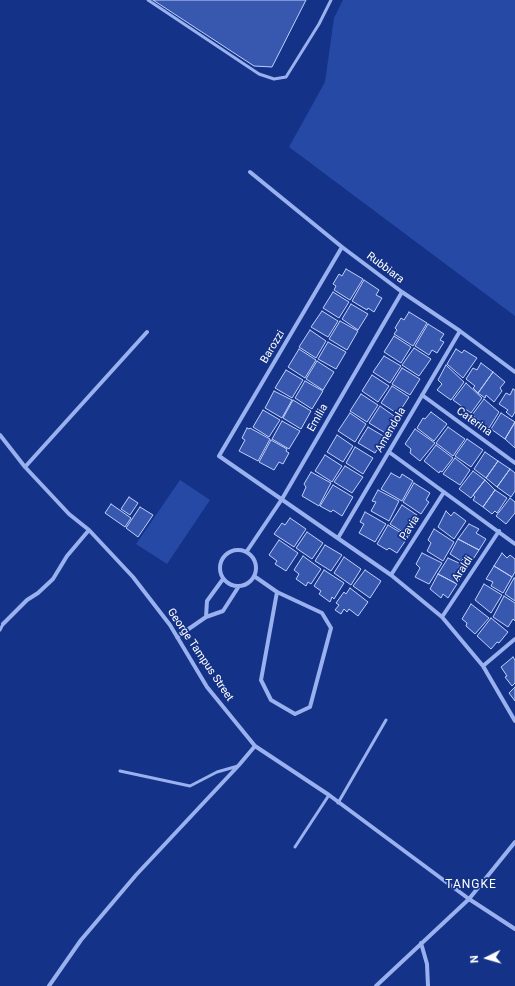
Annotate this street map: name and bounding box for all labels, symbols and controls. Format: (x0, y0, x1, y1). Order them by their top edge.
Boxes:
street label: Rubbiara (364, 250, 406, 286)
street label: Barozzi (258, 328, 288, 366)
street label: Emilia (305, 402, 331, 434)
street label: Amendola (373, 405, 409, 455)
street label: Caterina (454, 405, 494, 439)
street label: Pavia (397, 513, 423, 543)
street label: Araldi (450, 554, 476, 584)
street label: George Tampus Street (164, 606, 236, 704)
district label: TANGKE (445, 878, 497, 892)
north arrow (467, 938, 507, 978)
text: N (468, 955, 481, 964)

